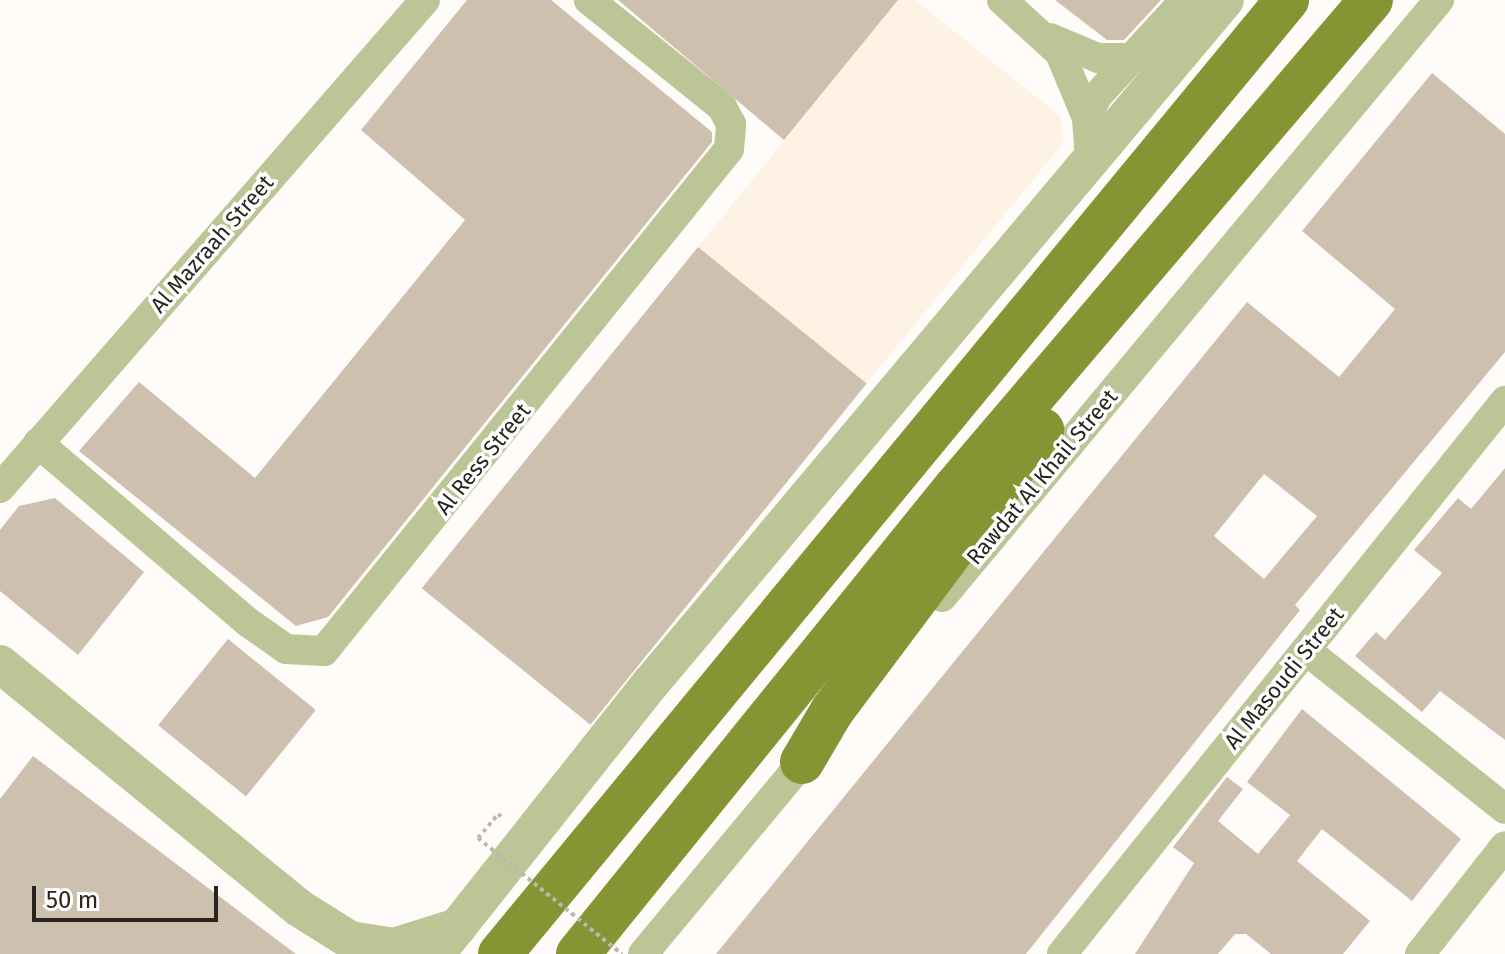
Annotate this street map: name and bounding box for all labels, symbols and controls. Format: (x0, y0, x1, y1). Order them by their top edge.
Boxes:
street label: Al Mazraah Street (145, 170, 279, 318)
street label: Rawdat Al Khail Street (961, 384, 1123, 570)
street label: Al Ress Street (430, 398, 536, 520)
street label: Al Masoudi Street (1219, 602, 1349, 754)
scale bar (36, 870, 222, 920)
text: 50 m (46, 886, 98, 914)

